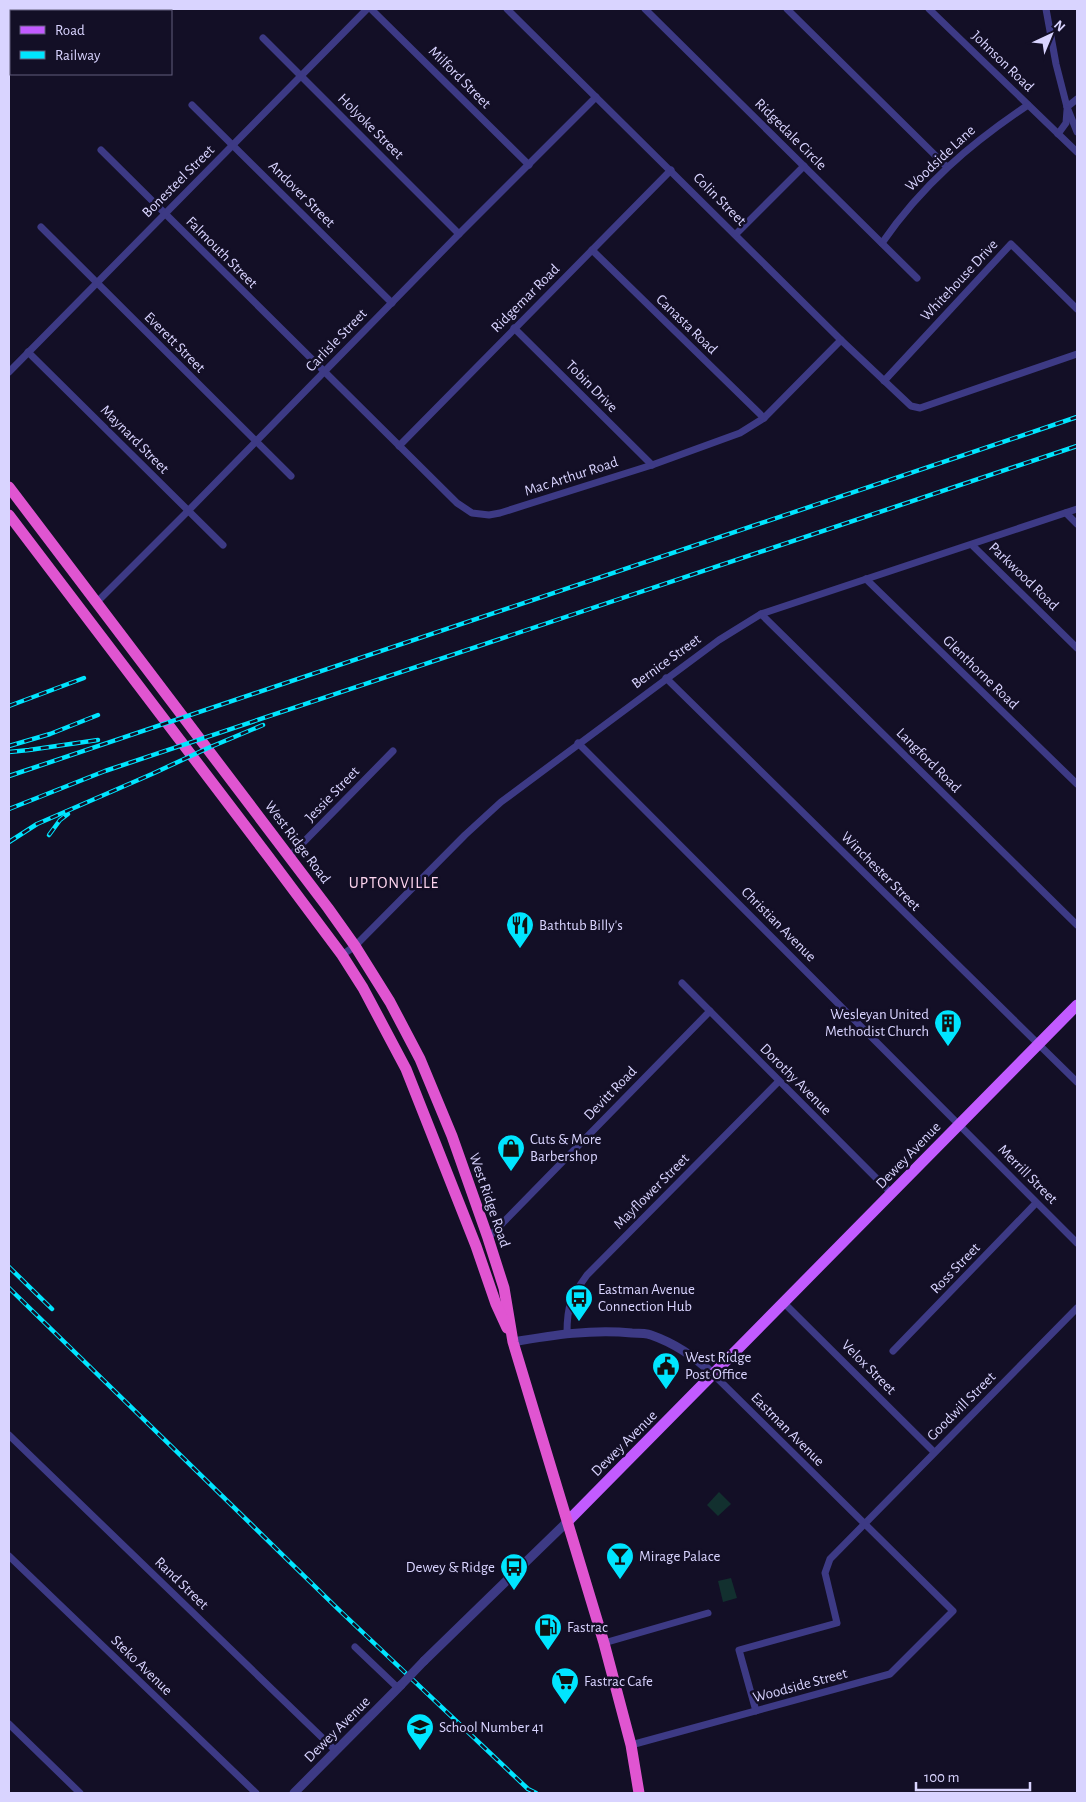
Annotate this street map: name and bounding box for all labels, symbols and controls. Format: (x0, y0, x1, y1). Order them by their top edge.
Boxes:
legend (10, 10, 172, 75)
north arrow (1026, 10, 1076, 60)
text: N (1051, 18, 1068, 35)
text: Road (55, 23, 85, 38)
street label: Johnson Road (969, 28, 1037, 95)
street label: Milford Street (426, 43, 494, 111)
text: Railway (55, 48, 101, 63)
street label: Holyoke Street (335, 91, 406, 162)
street label: Ridgedale Circle (752, 96, 829, 173)
street label: Woodside Lane (903, 122, 978, 194)
street label: Bonesteel Street (139, 142, 217, 220)
street label: Andover Street (266, 158, 338, 231)
street label: Colin Street (690, 170, 749, 229)
street label: Falmouth Street (183, 214, 260, 291)
street label: Whitehouse Drive (918, 237, 1001, 324)
street label: Ridgemar Road (488, 261, 563, 335)
street label: Canasta Road (653, 292, 720, 357)
street label: Carlisle Street (303, 306, 370, 375)
street label: Everett Street (141, 309, 208, 376)
street label: Tobin Drive (563, 358, 621, 415)
street label: Maynard Street (98, 402, 172, 477)
street label: Mac Arthur Road (522, 454, 620, 499)
street label: Parkwood Road (986, 539, 1062, 613)
street label: Bernice Street (629, 631, 704, 691)
street label: Glenthorne Road (940, 633, 1022, 712)
street label: Langford Road (893, 725, 964, 796)
street label: Jessie Street (302, 764, 362, 825)
street label: West Ridge Road (262, 798, 333, 886)
street label: Winchester Street (838, 829, 923, 914)
district label: UPTONVILLE (349, 875, 439, 891)
street label: Christian Avenue (738, 884, 819, 965)
restaurant icon: Bathtub Billy's (505, 910, 535, 949)
place label: Bathtub Billy's (539, 918, 623, 933)
place label: Wesleyan United Methodist Church (825, 1007, 929, 1039)
building icon: Wesleyan United Methodist Church (933, 1008, 963, 1047)
street label: Dorothy Avenue (757, 1041, 834, 1118)
street label: Devitt Road (581, 1063, 640, 1123)
street label: Dewey Avenue (873, 1119, 944, 1192)
place label: Cuts & More Barbershop (530, 1132, 602, 1164)
shop icon: Cuts & More Barbershop (496, 1133, 526, 1172)
street label: Merrill Street (995, 1142, 1060, 1207)
street label: West Ridge Road (466, 1151, 513, 1249)
street label: Mayflower Street (611, 1151, 692, 1232)
street label: Ross Street (928, 1240, 983, 1297)
place label: Eastman Avenue Connection Hub (598, 1282, 695, 1314)
bus stop icon: Eastman Avenue Connection Hub (564, 1283, 594, 1322)
street label: Velox Street (839, 1337, 899, 1398)
place label: West Ridge Post Office (685, 1350, 751, 1382)
public building icon: West Ridge Post Office (651, 1351, 681, 1390)
street label: Goodwill Street (924, 1369, 999, 1444)
street label: Eastman Avenue (748, 1390, 827, 1469)
street label: Dewey Avenue (589, 1408, 660, 1479)
bar icon: Mirage Palace (605, 1541, 635, 1580)
place label: Mirage Palace (639, 1549, 721, 1564)
bus stop icon: Dewey & Ridge (499, 1552, 529, 1591)
street label: Rand Street (152, 1554, 212, 1613)
place label: Dewey & Ridge (406, 1560, 495, 1575)
fuel station icon: Fastrac (533, 1612, 563, 1651)
place label: Fastrac (567, 1620, 608, 1635)
street label: Steko Avenue (108, 1633, 175, 1698)
supermarket icon: Fastrac Cafe (550, 1666, 580, 1705)
street label: Woodside Street (751, 1666, 849, 1705)
place label: Fastrac Cafe (584, 1674, 653, 1689)
street label: Dewey Avenue (302, 1694, 373, 1765)
school or university icon: School Number 41 (405, 1712, 435, 1751)
place label: School Number 41 (439, 1720, 544, 1735)
scale bar (916, 1760, 1030, 1792)
text: 100 m (924, 1770, 959, 1785)

